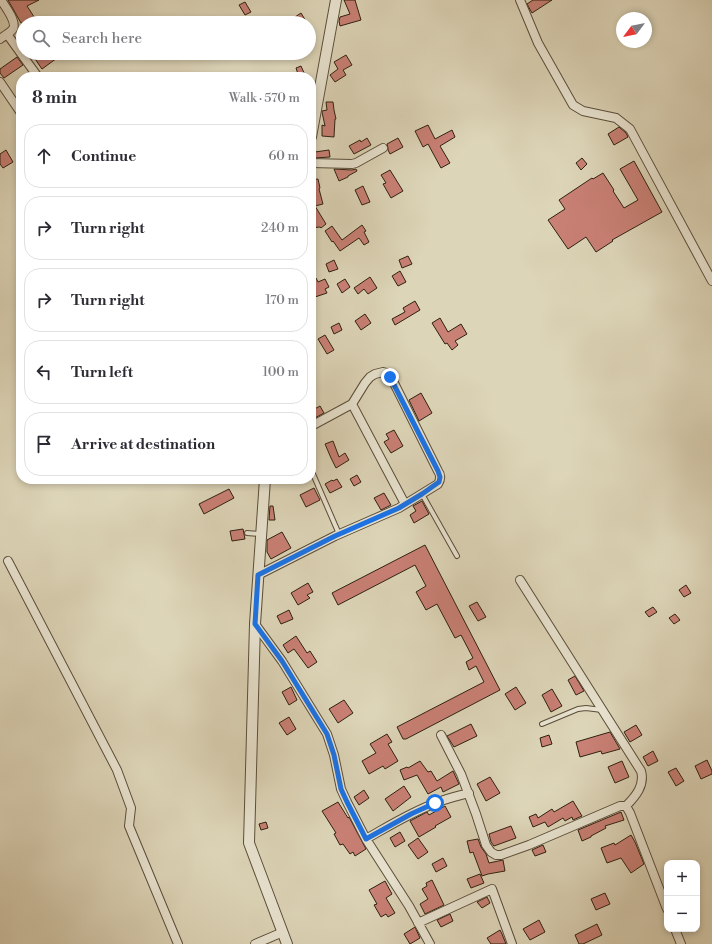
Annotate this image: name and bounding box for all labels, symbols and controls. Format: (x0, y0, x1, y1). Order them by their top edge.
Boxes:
north arrow (616, 12, 652, 48)
search box (16, 16, 316, 60)
icon: search (30, 27, 52, 49)
text: Search here (62, 29, 142, 48)
text: 8 min (32, 87, 77, 109)
text: Walk · 570 m (229, 90, 300, 106)
icon: ahead (33, 145, 55, 167)
text: Continue (71, 147, 136, 166)
text: 60 m (268, 148, 299, 164)
icon: right (33, 217, 55, 239)
text: Turn right (71, 219, 145, 238)
text: 240 m (261, 220, 299, 236)
icon: right (33, 289, 55, 311)
text: Turn right (71, 291, 145, 310)
text: 170 m (265, 292, 299, 308)
icon: left (33, 361, 55, 383)
text: Turn left (71, 363, 133, 382)
text: 100 m (263, 364, 299, 380)
route end (381, 368, 399, 386)
icon: arrive (33, 433, 55, 455)
text: Arrive at destination (71, 435, 215, 454)
route start (426, 794, 444, 812)
map controls (664, 860, 700, 932)
button: + (664, 860, 700, 896)
button: − (664, 896, 700, 932)

